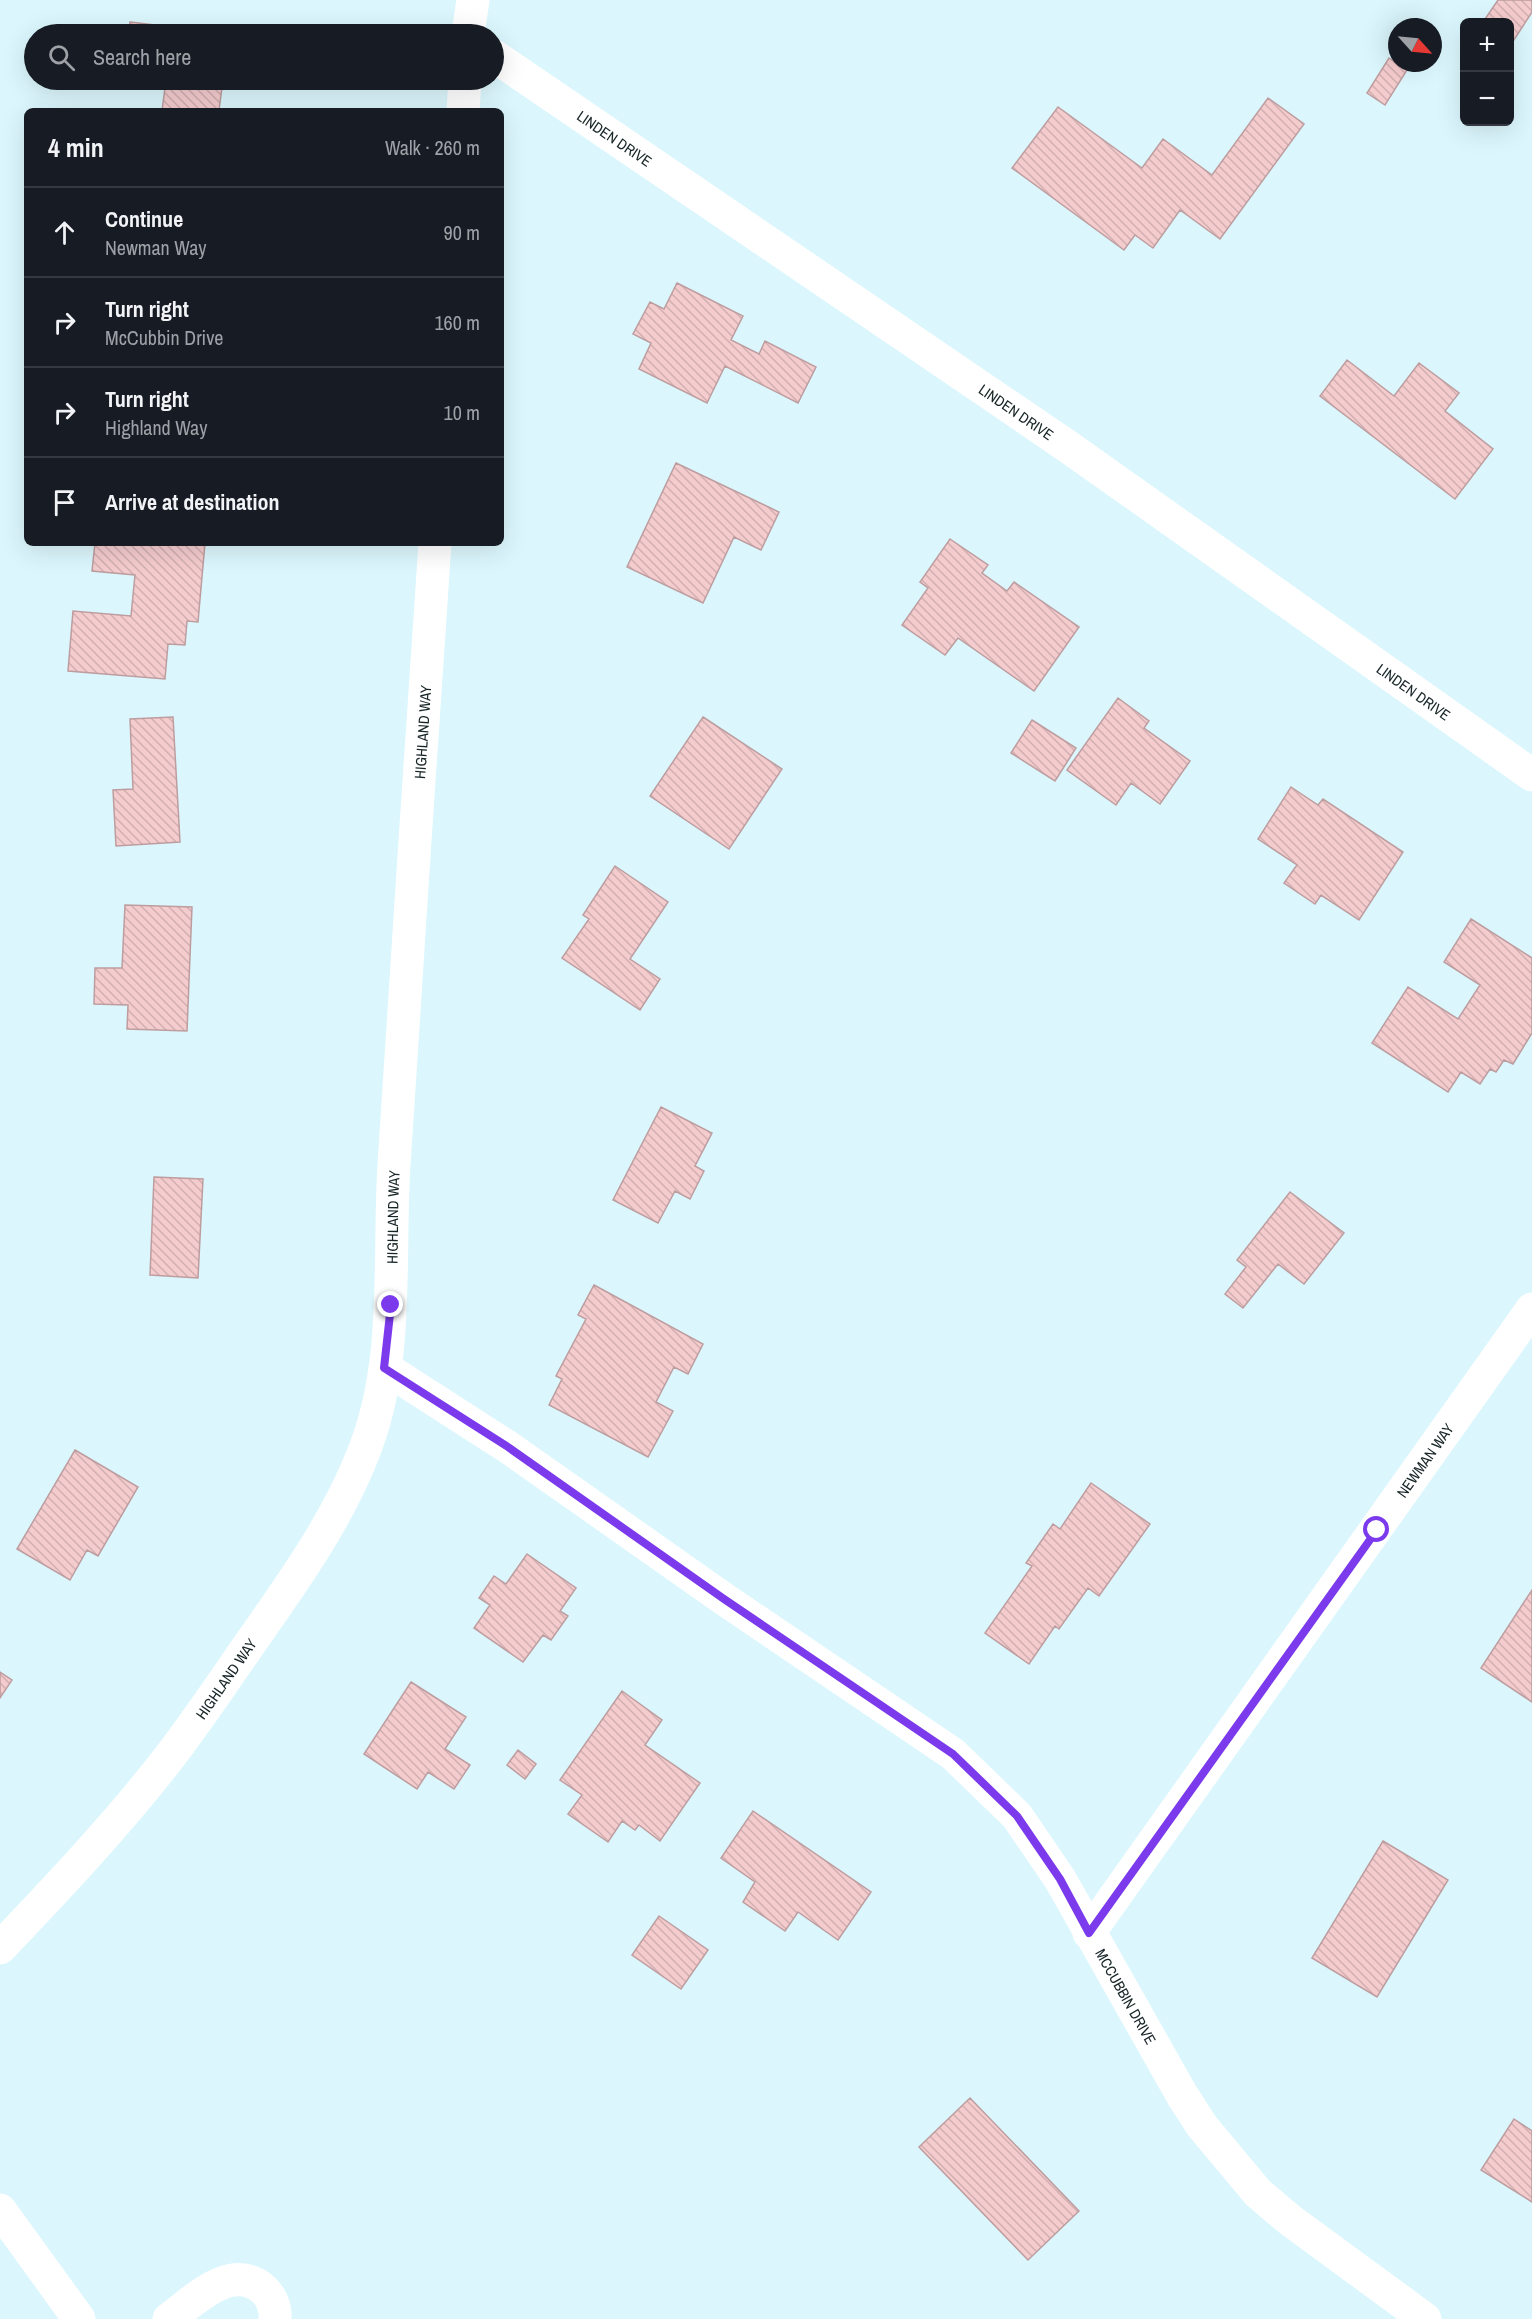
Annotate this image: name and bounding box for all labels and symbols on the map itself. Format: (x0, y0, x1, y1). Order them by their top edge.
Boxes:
north arrow (1388, 18, 1442, 72)
street label: LINDEN DRIVE (573, 105, 656, 171)
street label: LINDEN DRIVE (975, 379, 1058, 445)
street label: LINDEN DRIVE (1373, 658, 1455, 725)
street label: HIGHLAND WAY (409, 684, 436, 779)
street label: HIGHLAND WAY (381, 1169, 404, 1264)
route end (377, 1291, 403, 1317)
street label: NEWMAN WAY (1391, 1418, 1459, 1501)
route start (1363, 1516, 1389, 1542)
street label: HIGHLAND WAY (190, 1633, 262, 1723)
street label: MCCUBBIN DRIVE (1091, 1945, 1162, 2048)

